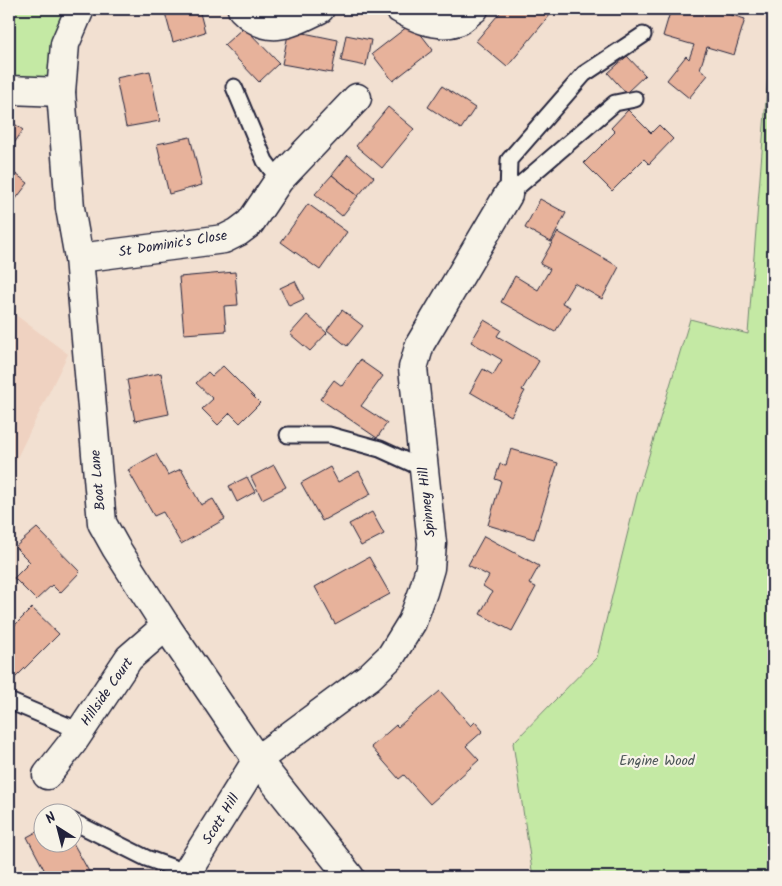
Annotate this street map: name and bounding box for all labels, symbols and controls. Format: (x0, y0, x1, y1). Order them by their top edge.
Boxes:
street label: St Dominic's Close (117, 224, 229, 263)
street label: Boat Lane (84, 448, 112, 511)
street label: Spinney Hill (412, 465, 442, 538)
street label: Hillside Court (75, 653, 139, 731)
park label: Engine Wood (619, 750, 696, 772)
street label: Scott Hill (197, 789, 245, 849)
north arrow (32, 804, 82, 854)
text: N (41, 807, 61, 830)

